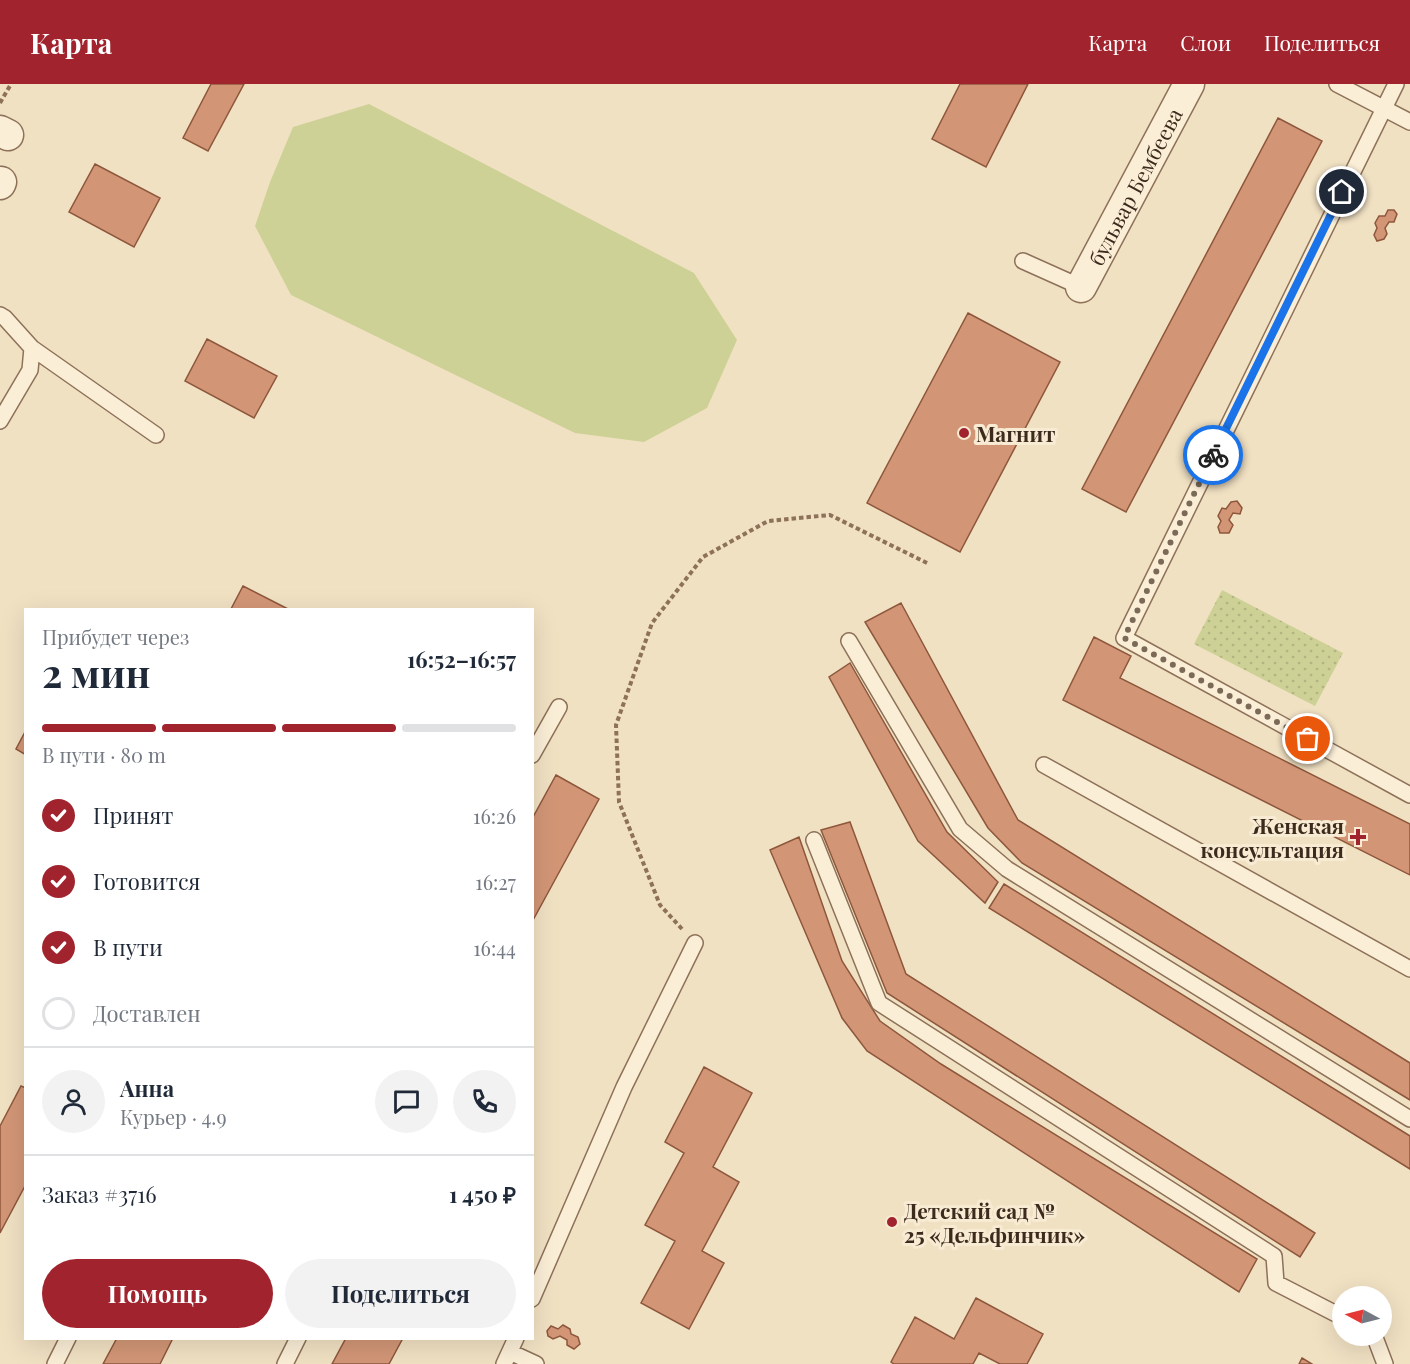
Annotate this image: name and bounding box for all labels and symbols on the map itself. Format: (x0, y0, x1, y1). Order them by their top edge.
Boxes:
street label: бульвар Бембеева (1081, 102, 1188, 270)
pin (1316, 166, 1367, 217)
place label: Магнит (976, 419, 1055, 447)
courier (1183, 425, 1243, 485)
marker: Магнит (957, 426, 971, 440)
pin (1282, 713, 1333, 764)
place label: Женская консультация (1201, 811, 1344, 863)
marker: Женская консультация (1349, 828, 1367, 846)
place label: Детский сад № 25 «Дельфинчик» (904, 1196, 1085, 1248)
marker: Детский сад № 25 «Дельфинчик» (885, 1215, 899, 1229)
north arrow (1332, 1286, 1392, 1346)

